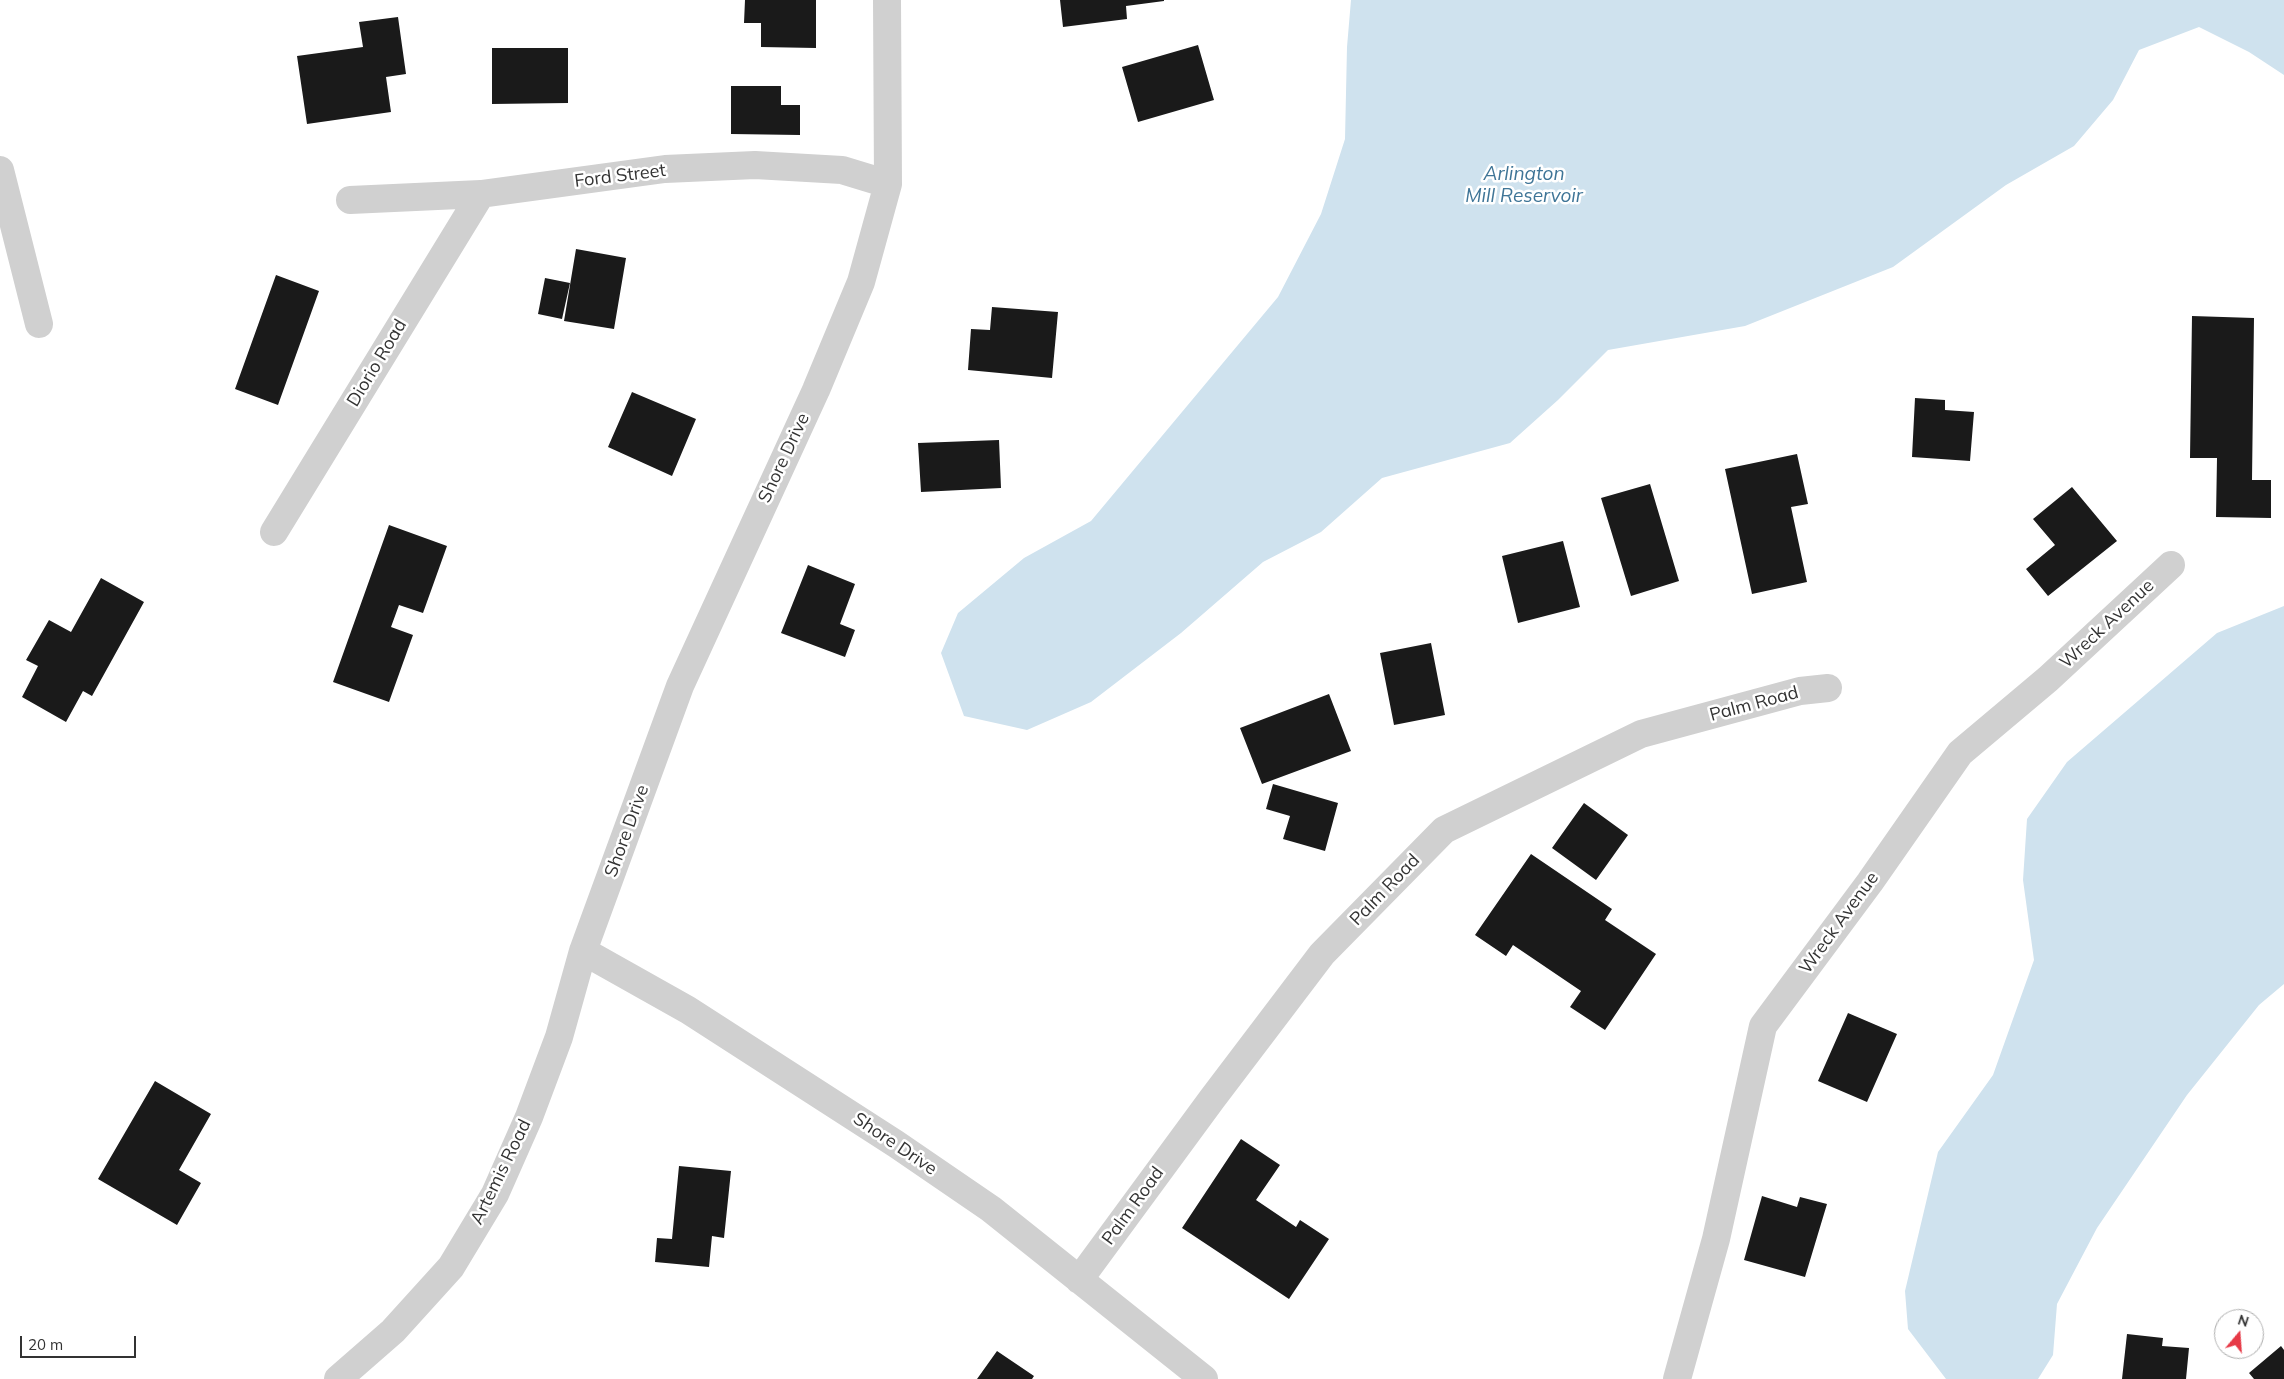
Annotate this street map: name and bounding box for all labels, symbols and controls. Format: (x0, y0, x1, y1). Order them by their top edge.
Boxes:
street label: Ford Street (573, 160, 667, 192)
water label: Arlington Mill Reservoir (1465, 163, 1583, 207)
street label: Diorio Road (343, 315, 411, 411)
street label: Shore Drive (754, 410, 814, 506)
street label: Wreck Avenue (2055, 575, 2159, 673)
street label: Palm Road (1707, 682, 1801, 726)
street label: Shore Drive (600, 782, 654, 880)
street label: Palm Road (1346, 850, 1424, 930)
street label: Wreck Avenue (1795, 868, 1883, 978)
street label: Shore Drive (849, 1108, 941, 1180)
street label: Artemis Road (466, 1116, 536, 1228)
street label: Palm Road (1098, 1163, 1168, 1249)
north arrow (2214, 1309, 2264, 1359)
text: N (2236, 1310, 2251, 1331)
scale bar (22, 1326, 139, 1358)
text: 20 m (28, 1335, 63, 1354)

